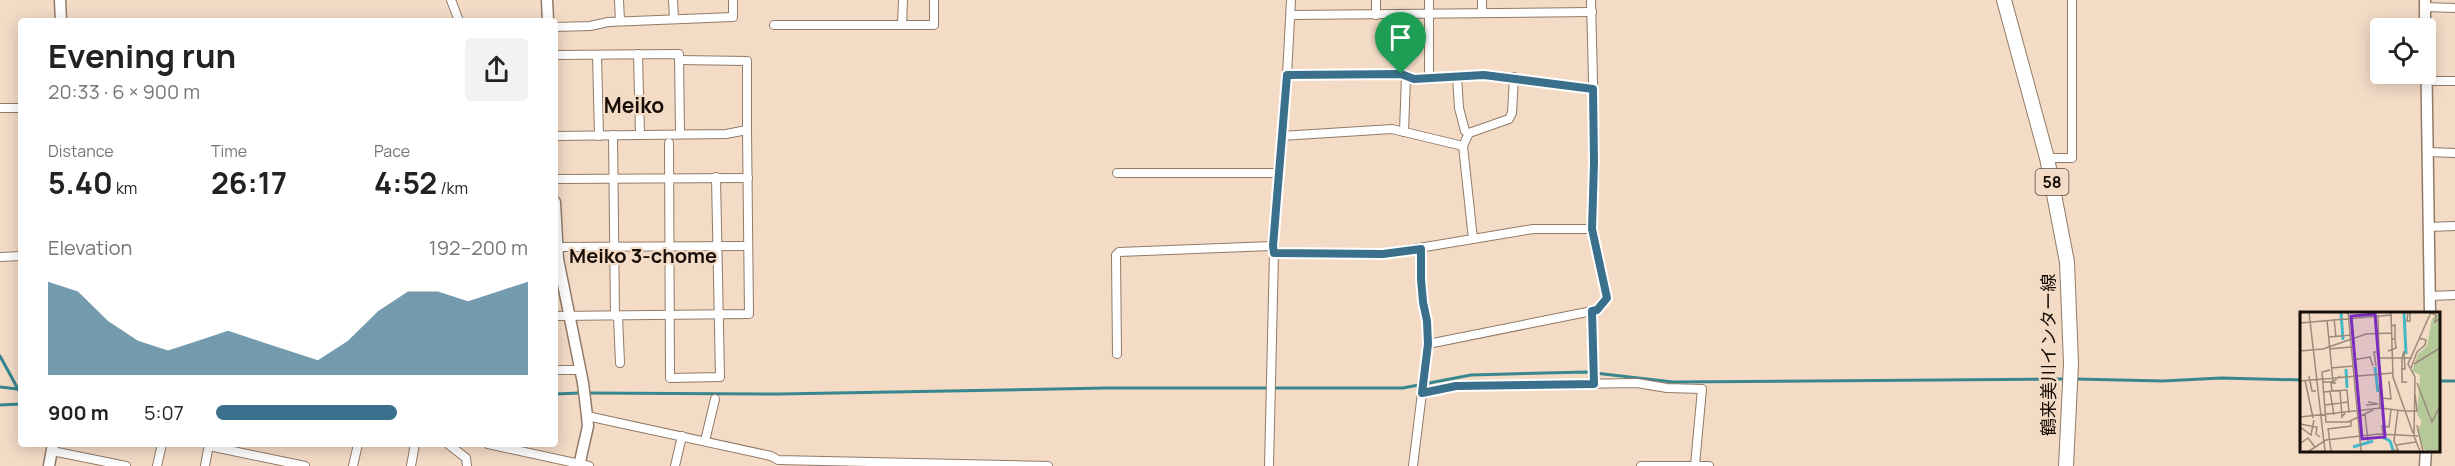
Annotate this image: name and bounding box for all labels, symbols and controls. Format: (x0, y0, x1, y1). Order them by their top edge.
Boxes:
pin (1375, 12, 1426, 74)
map controls (2370, 18, 2436, 84)
button: locate (2370, 18, 2436, 84)
icon: arrive (1384, 21, 1417, 54)
text: Evening run (48, 33, 236, 78)
button: share (465, 38, 528, 101)
text: 20:33 · 6 × 900 m (48, 78, 200, 105)
district label: Meiko (604, 91, 664, 119)
text: Distance (48, 140, 114, 162)
text: Time (211, 140, 247, 162)
text: Pace (374, 140, 410, 162)
text: 5.40 (48, 162, 113, 203)
text: 26:17 (211, 162, 287, 203)
text: 4:52 (374, 162, 437, 203)
road number: 58 (2036, 169, 2068, 195)
text: km (113, 177, 137, 199)
text: /km (437, 177, 468, 199)
text: Elevation (48, 234, 132, 261)
text: 192–200 m (429, 234, 528, 261)
district label: Meiko 3-chome (569, 242, 717, 269)
street label: 鶴来美川インター線 (2036, 274, 2060, 436)
inset map (2300, 312, 2440, 451)
text: 900 m (48, 399, 109, 426)
text: 5:07 (144, 399, 184, 426)

